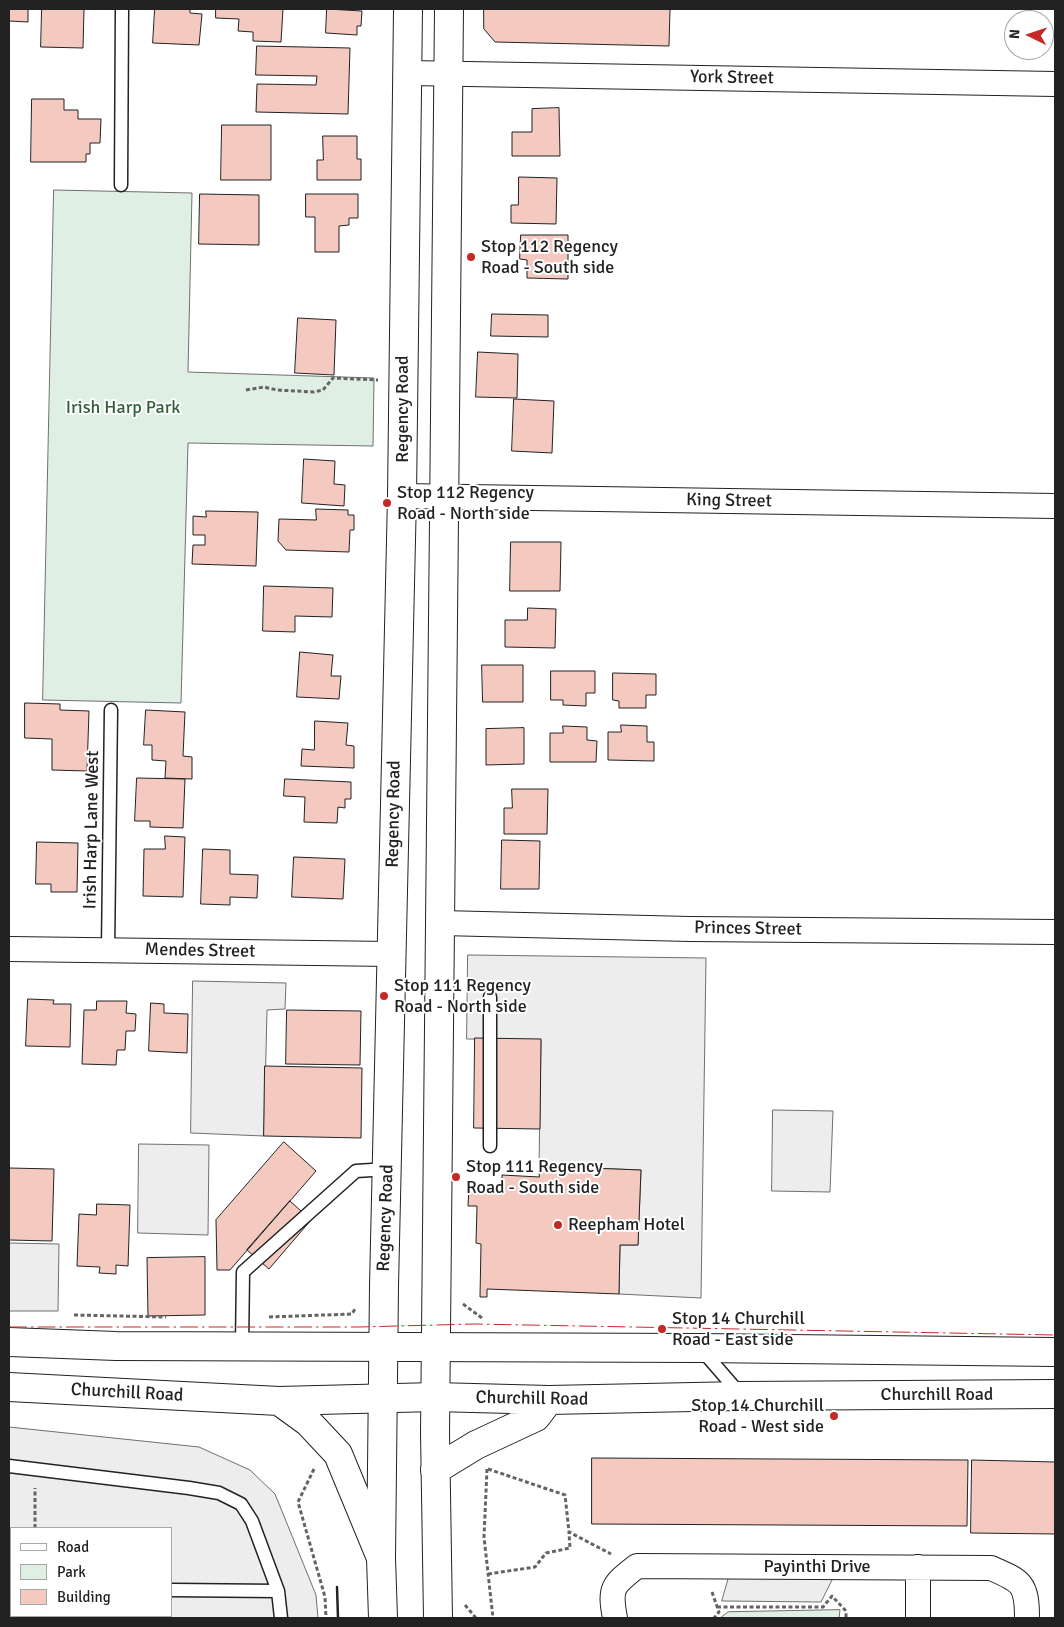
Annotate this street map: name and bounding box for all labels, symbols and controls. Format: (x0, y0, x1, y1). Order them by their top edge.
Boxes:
north arrow (1004, 10, 1054, 60)
text: N (1006, 29, 1023, 39)
street label: York Street (690, 66, 774, 90)
place label: Stop 112 Regency Road - South side (481, 236, 618, 278)
marker: Stop 112 Regency Road - South side (465, 251, 477, 263)
street label: Regency Road (392, 355, 414, 463)
park label: Irish Harp Park (66, 397, 180, 419)
place label: Stop 112 Regency Road - North side (397, 482, 534, 524)
street label: King Street (686, 489, 772, 513)
marker: Stop 112 Regency Road - North side (381, 497, 393, 509)
street label: Irish Harp Lane West (80, 750, 104, 910)
street label: Regency Road (382, 760, 406, 868)
street label: Princes Street (694, 917, 802, 941)
street label: Mendes Street (144, 939, 256, 963)
place label: Stop 111 Regency Road - North side (394, 975, 531, 1018)
marker: Stop 111 Regency Road - North side (378, 990, 390, 1002)
place label: Stop 111 Regency Road - South side (466, 1156, 603, 1198)
street label: Regency Road (373, 1164, 399, 1272)
marker: Stop 111 Regency Road - South side (450, 1171, 462, 1183)
place label: Reepham Hotel (568, 1214, 685, 1236)
marker: Reepham Hotel (552, 1219, 564, 1231)
place label: Stop 14 Churchill Road - East side (672, 1308, 805, 1350)
marker: Stop 14 Churchill Road - East side (656, 1323, 668, 1335)
street label: Churchill Road (70, 1379, 184, 1407)
street label: Churchill Road (881, 1384, 993, 1406)
street label: Churchill Road (475, 1387, 589, 1411)
place label: Stop 14 Churchill Road - West side (691, 1395, 824, 1438)
marker: Stop 14 Churchill Road - West side (828, 1410, 840, 1422)
legend (10, 1527, 172, 1617)
text: Road (57, 1538, 89, 1556)
street label: Payinthi Drive (763, 1556, 871, 1578)
text: Park (57, 1563, 86, 1581)
text: Building (57, 1588, 111, 1606)

